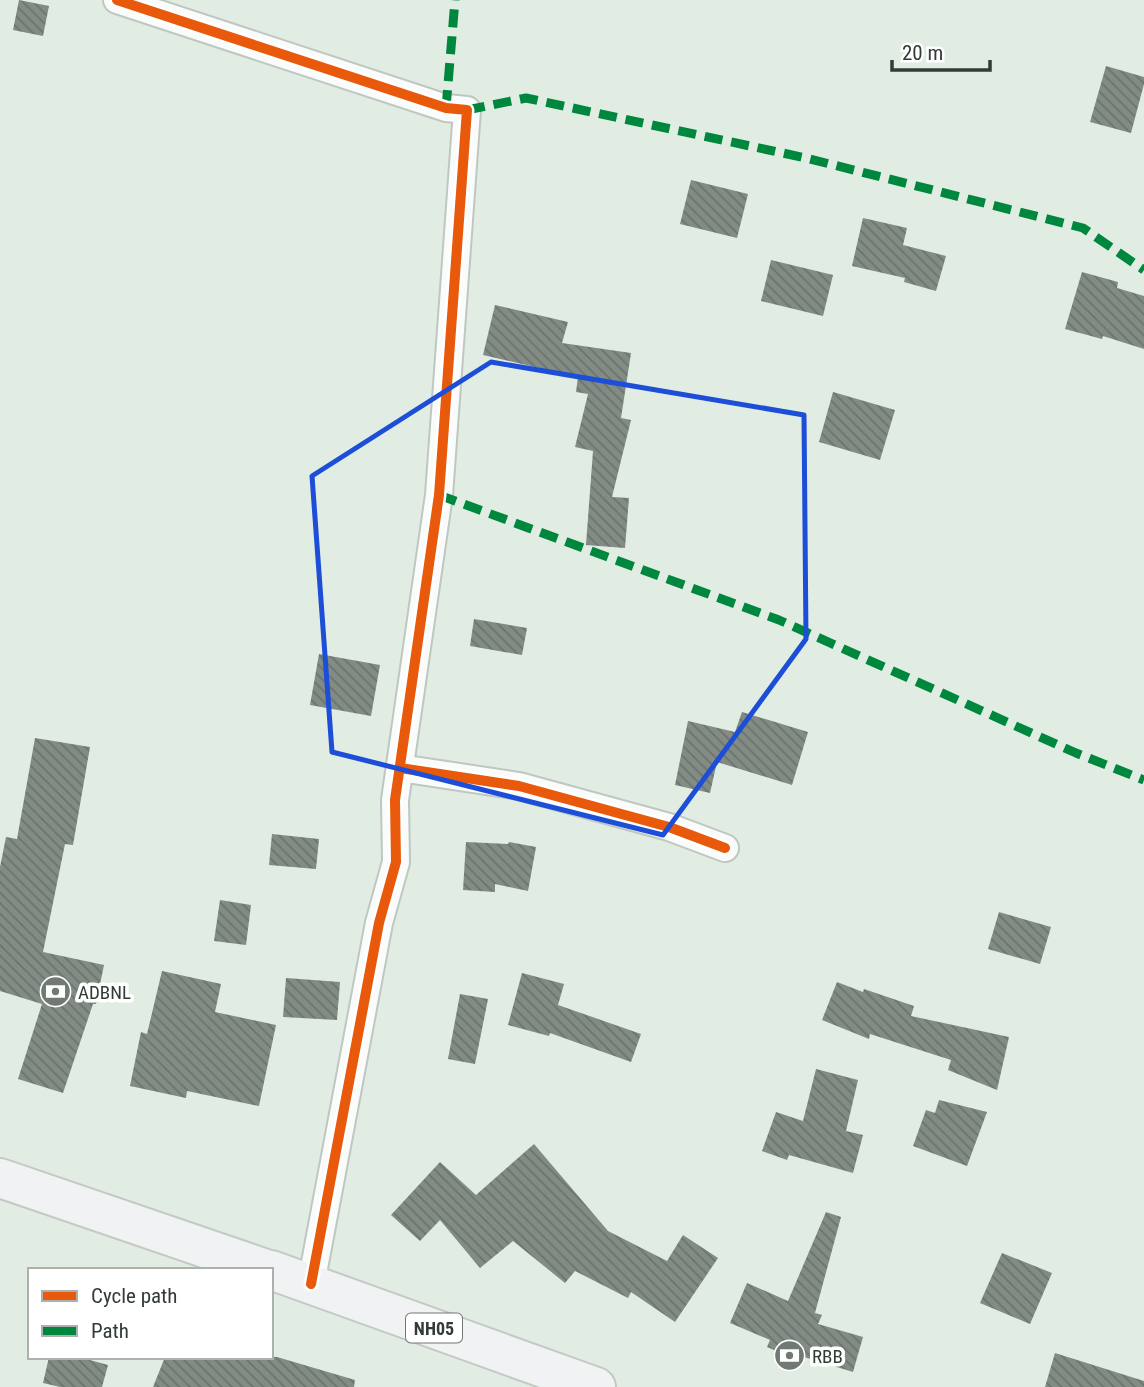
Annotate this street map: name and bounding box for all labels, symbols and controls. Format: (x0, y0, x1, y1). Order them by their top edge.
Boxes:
scale bar (892, 28, 990, 72)
text: 20 m (902, 41, 943, 65)
bank icon: ADBNL (38, 975, 72, 1009)
place label: ADBNL (78, 981, 131, 1004)
legend (28, 1268, 273, 1359)
text: Cycle path (91, 1284, 177, 1308)
road number: NH05 (406, 1314, 462, 1343)
text: Path (91, 1319, 129, 1343)
bank icon: RBB (772, 1339, 806, 1373)
place label: RBB (812, 1345, 843, 1368)

